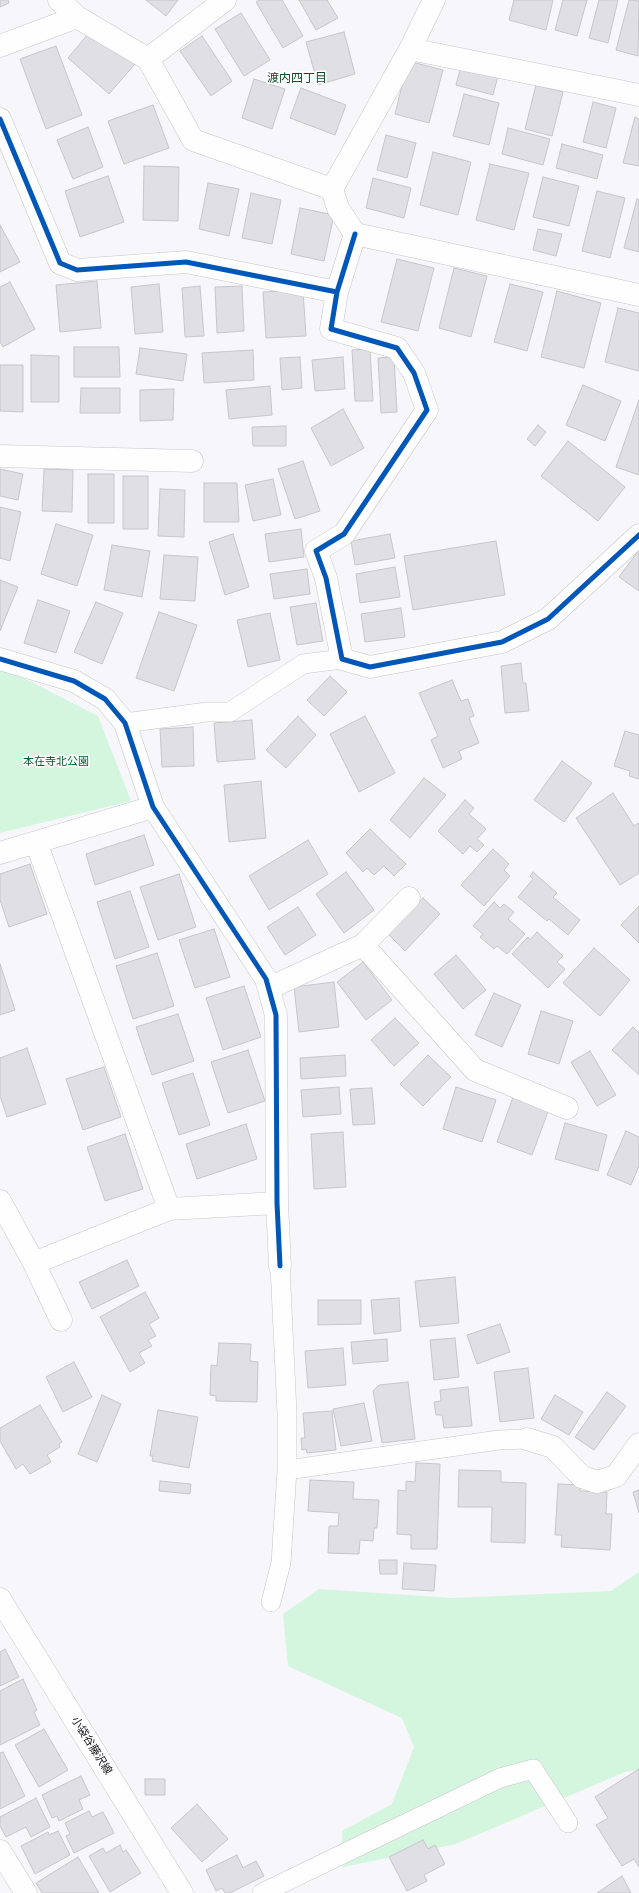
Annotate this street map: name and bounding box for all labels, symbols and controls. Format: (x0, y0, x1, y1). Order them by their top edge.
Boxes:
district label: 渡内四丁目 (267, 72, 327, 86)
park label: 本在寺北公園 (23, 755, 89, 769)
street label: 小袋谷藤沢線 (68, 1715, 114, 1777)

